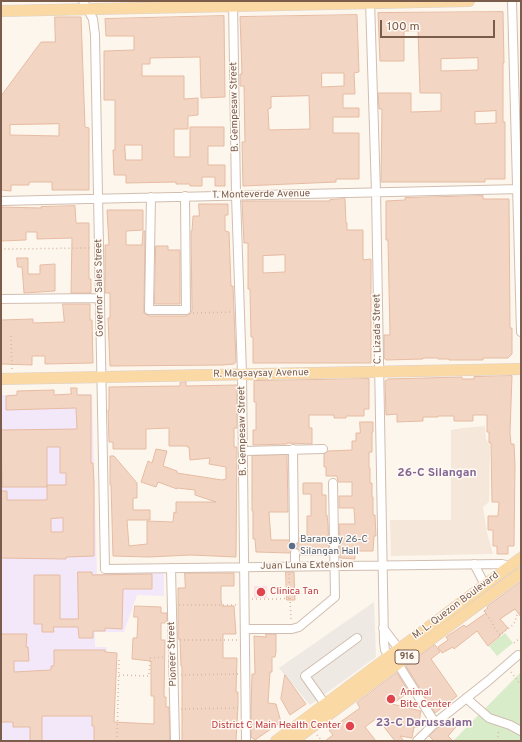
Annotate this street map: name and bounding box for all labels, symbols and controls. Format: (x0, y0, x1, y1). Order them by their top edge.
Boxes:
scale bar (382, 12, 497, 38)
text: 100 m (387, 19, 420, 35)
street label: B. Gempesaw Street (228, 62, 242, 152)
street label: T. Monteverde Avenue (212, 188, 310, 202)
street label: Governor Sales Street (93, 239, 107, 337)
street label: C. Lizada Street (371, 294, 385, 364)
street label: R. Magsaysay Avenue (213, 367, 309, 381)
street label: B. Gempesaw Street (236, 386, 250, 476)
district label: 26-C Silangan (397, 467, 477, 481)
place label: Barangay 26-C Silangan Hall (300, 534, 368, 558)
marker: Barangay 26-C Silangan Hall (287, 541, 297, 551)
street label: Juan Luna Extension (260, 559, 354, 573)
street label: M. L. Quezon Boulevard (411, 570, 501, 642)
marker: Clinica Tan (255, 586, 267, 598)
place label: Clinica Tan (270, 586, 319, 598)
street label: Pioneer Street (166, 621, 180, 687)
road number: 916 (395, 650, 419, 664)
place label: Animal Bite Center (400, 687, 451, 710)
marker: Animal Bite Center (385, 693, 397, 705)
district label: 23-C Darussalam (376, 717, 472, 731)
place label: District C Main Health Center (212, 720, 341, 732)
marker: District C Main Health Center (344, 720, 356, 732)

